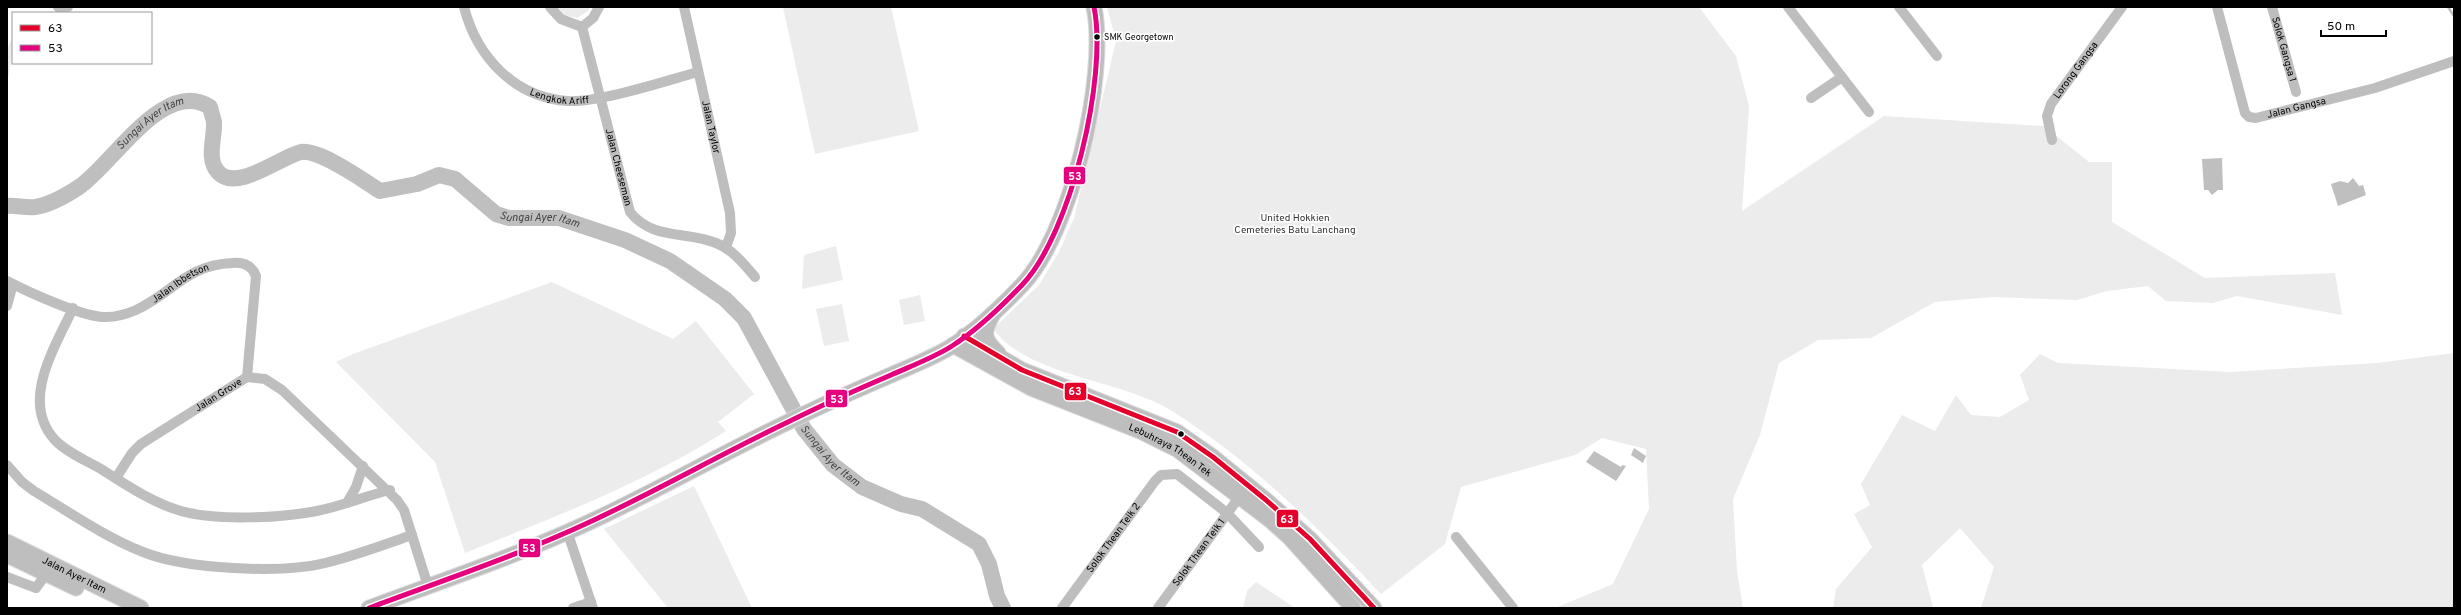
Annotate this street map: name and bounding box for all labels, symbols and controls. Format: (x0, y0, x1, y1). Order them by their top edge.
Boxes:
legend (12, 12, 152, 64)
scale bar (2321, 12, 2386, 38)
street label: Solok Gangsa 1 (2269, 15, 2299, 83)
text: 50 m (2327, 19, 2355, 35)
text: 63 (48, 21, 62, 37)
marker: SMK Georgetown (1092, 32, 1102, 42)
place label: SMK Georgetown (1104, 32, 1174, 43)
street label: Lorong Gangsa (2050, 39, 2101, 101)
text: 53 (48, 41, 63, 57)
street label: Lengkok Ariff (528, 86, 590, 108)
water label: Sungai Ayer Itam (114, 94, 185, 153)
street label: Jalan Gangsa (2266, 94, 2327, 121)
street label: Jalan Taylor (699, 99, 723, 155)
street label: Jalan Cheeseman (602, 127, 635, 207)
line badge: 53 (1063, 166, 1086, 185)
text: 53 (1068, 170, 1082, 184)
water label: Sungai Ayer Itam (498, 208, 581, 231)
park label: United Hokkien Cemeteries Batu Lanchang (1234, 212, 1356, 237)
street label: Jalan Ibbetson (149, 261, 211, 306)
street label: Jalan Grove (192, 375, 244, 415)
line badge: 63 (1064, 382, 1087, 401)
text: 63 (1068, 385, 1082, 399)
line badge: 53 (825, 389, 848, 408)
text: 53 (830, 393, 844, 407)
street label: Lebuhraya Thean Tek (1127, 421, 1214, 480)
water label: Sungai Ayer Itam (797, 422, 863, 490)
unlabelled marker (1176, 429, 1186, 439)
street label: Solok Thean Teik 2 (1083, 500, 1143, 575)
line badge: 63 (1276, 509, 1299, 528)
text: 63 (1280, 513, 1294, 527)
street label: Solok Thean Teik 1 (1170, 516, 1228, 589)
line badge: 53 (518, 538, 541, 558)
text: 53 (522, 542, 536, 556)
street label: Jalan Ayer Itam (40, 554, 109, 596)

